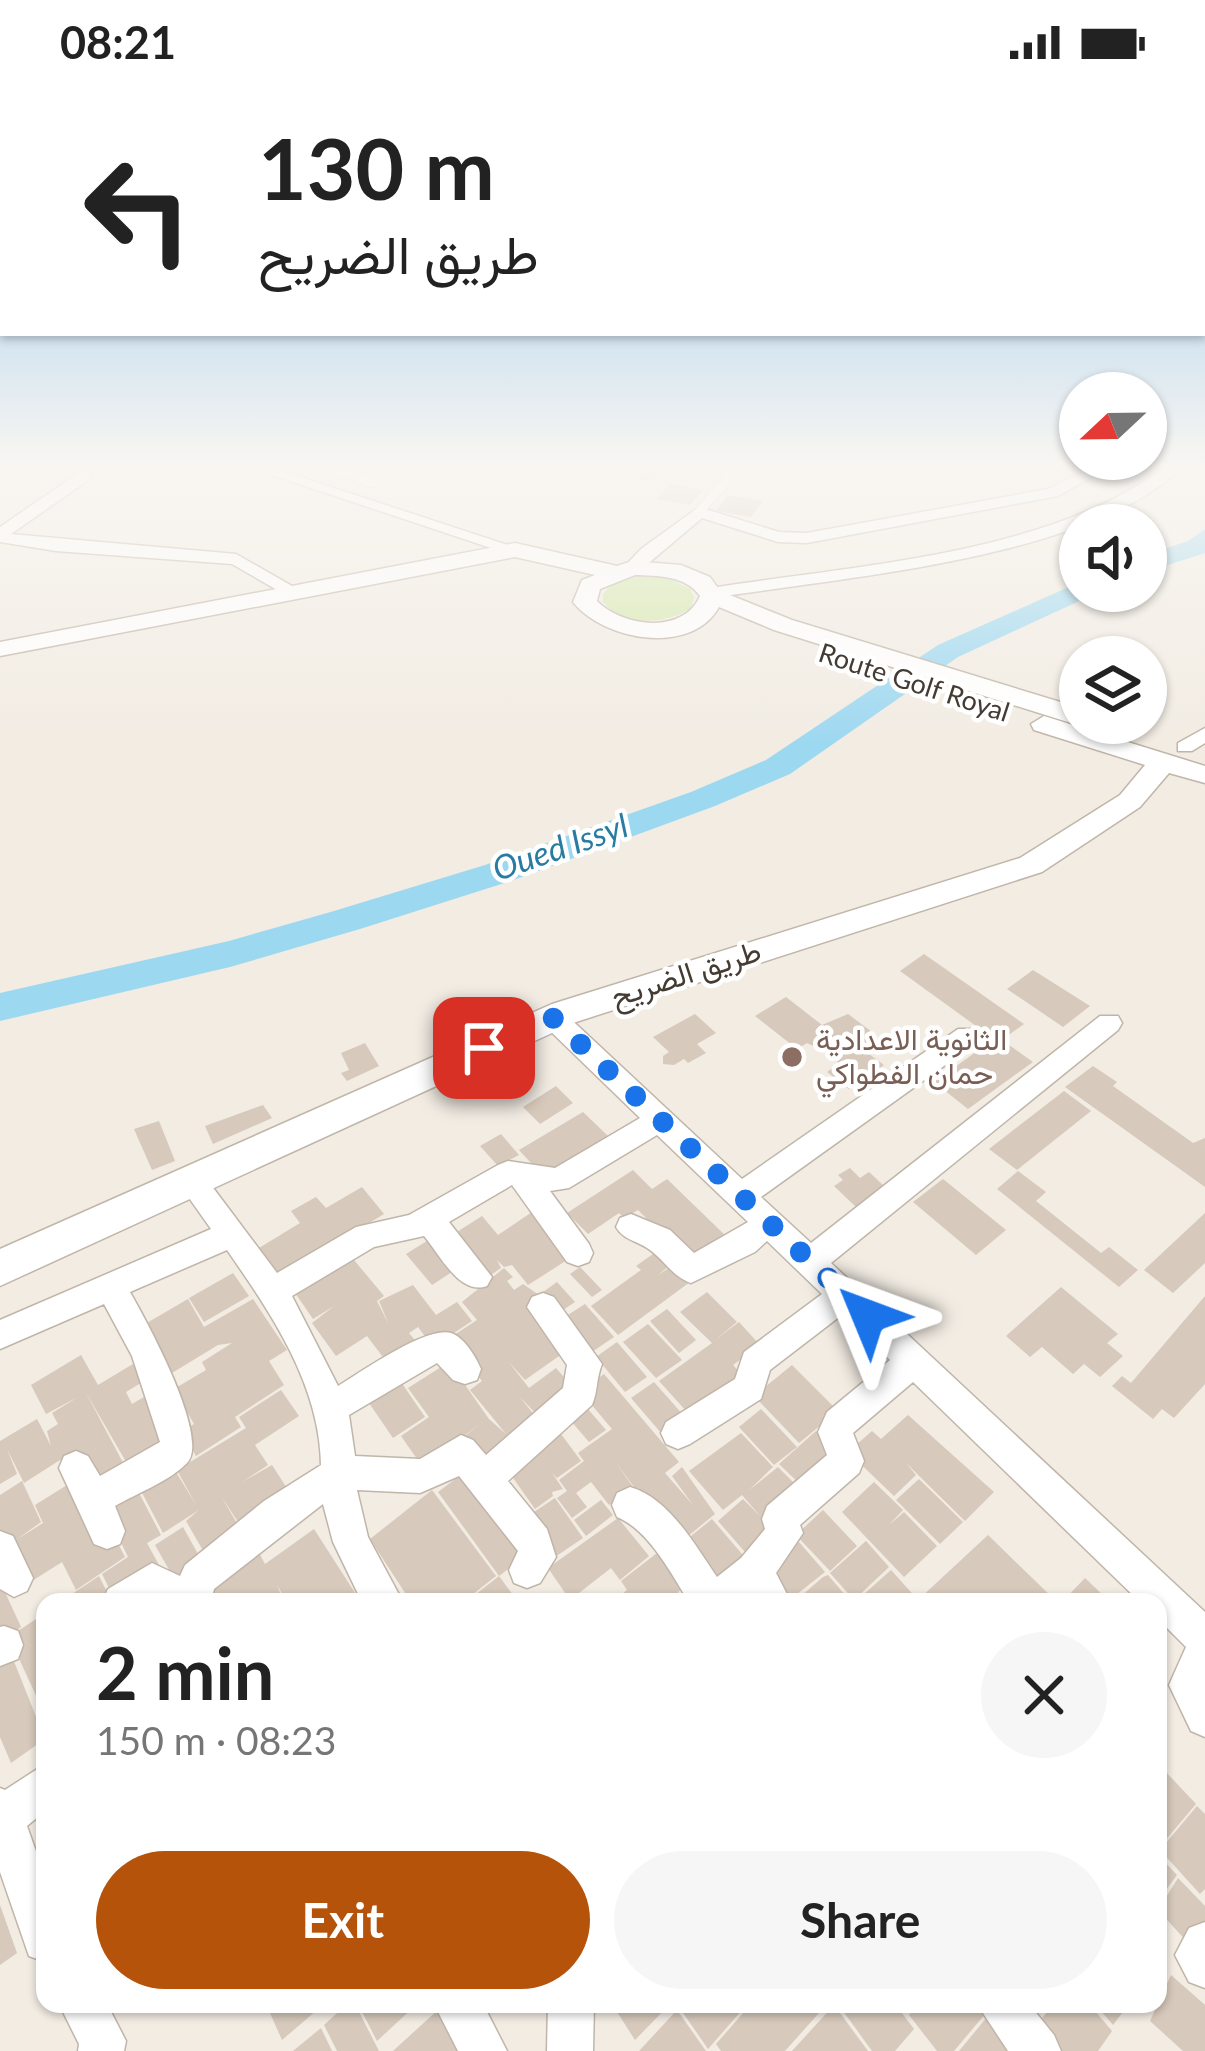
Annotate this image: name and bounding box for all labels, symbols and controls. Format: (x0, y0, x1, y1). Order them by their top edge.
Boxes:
text: 08:21 (60, 15, 176, 69)
text: 130 m (258, 117, 495, 218)
icon: left (60, 132, 216, 288)
text: طريق الضريح (258, 221, 539, 286)
north arrow (1059, 372, 1167, 480)
map controls (1059, 372, 1167, 744)
button: sound (1059, 504, 1167, 612)
street label: Route Golf Royal (815, 635, 1014, 728)
button: layers (1059, 636, 1167, 744)
water label: Oued Issyl (487, 804, 633, 888)
street label: طريق الضريح (606, 931, 766, 1017)
pin (433, 997, 535, 1099)
icon: arrive (451, 1015, 517, 1081)
place label: الثانوية الاعدادية حمان الفطواكي (816, 1020, 1007, 1098)
marker: الثانوية الاعدادية حمان الفطواكي (779, 1044, 805, 1070)
position arrow (805, 1253, 931, 1379)
text: 2 min (96, 1629, 274, 1715)
button: close (981, 1632, 1107, 1758)
text: 150 m · 08:23 (96, 1717, 336, 1763)
button: Exit (96, 1851, 590, 1989)
button: Share (614, 1851, 1107, 1989)

